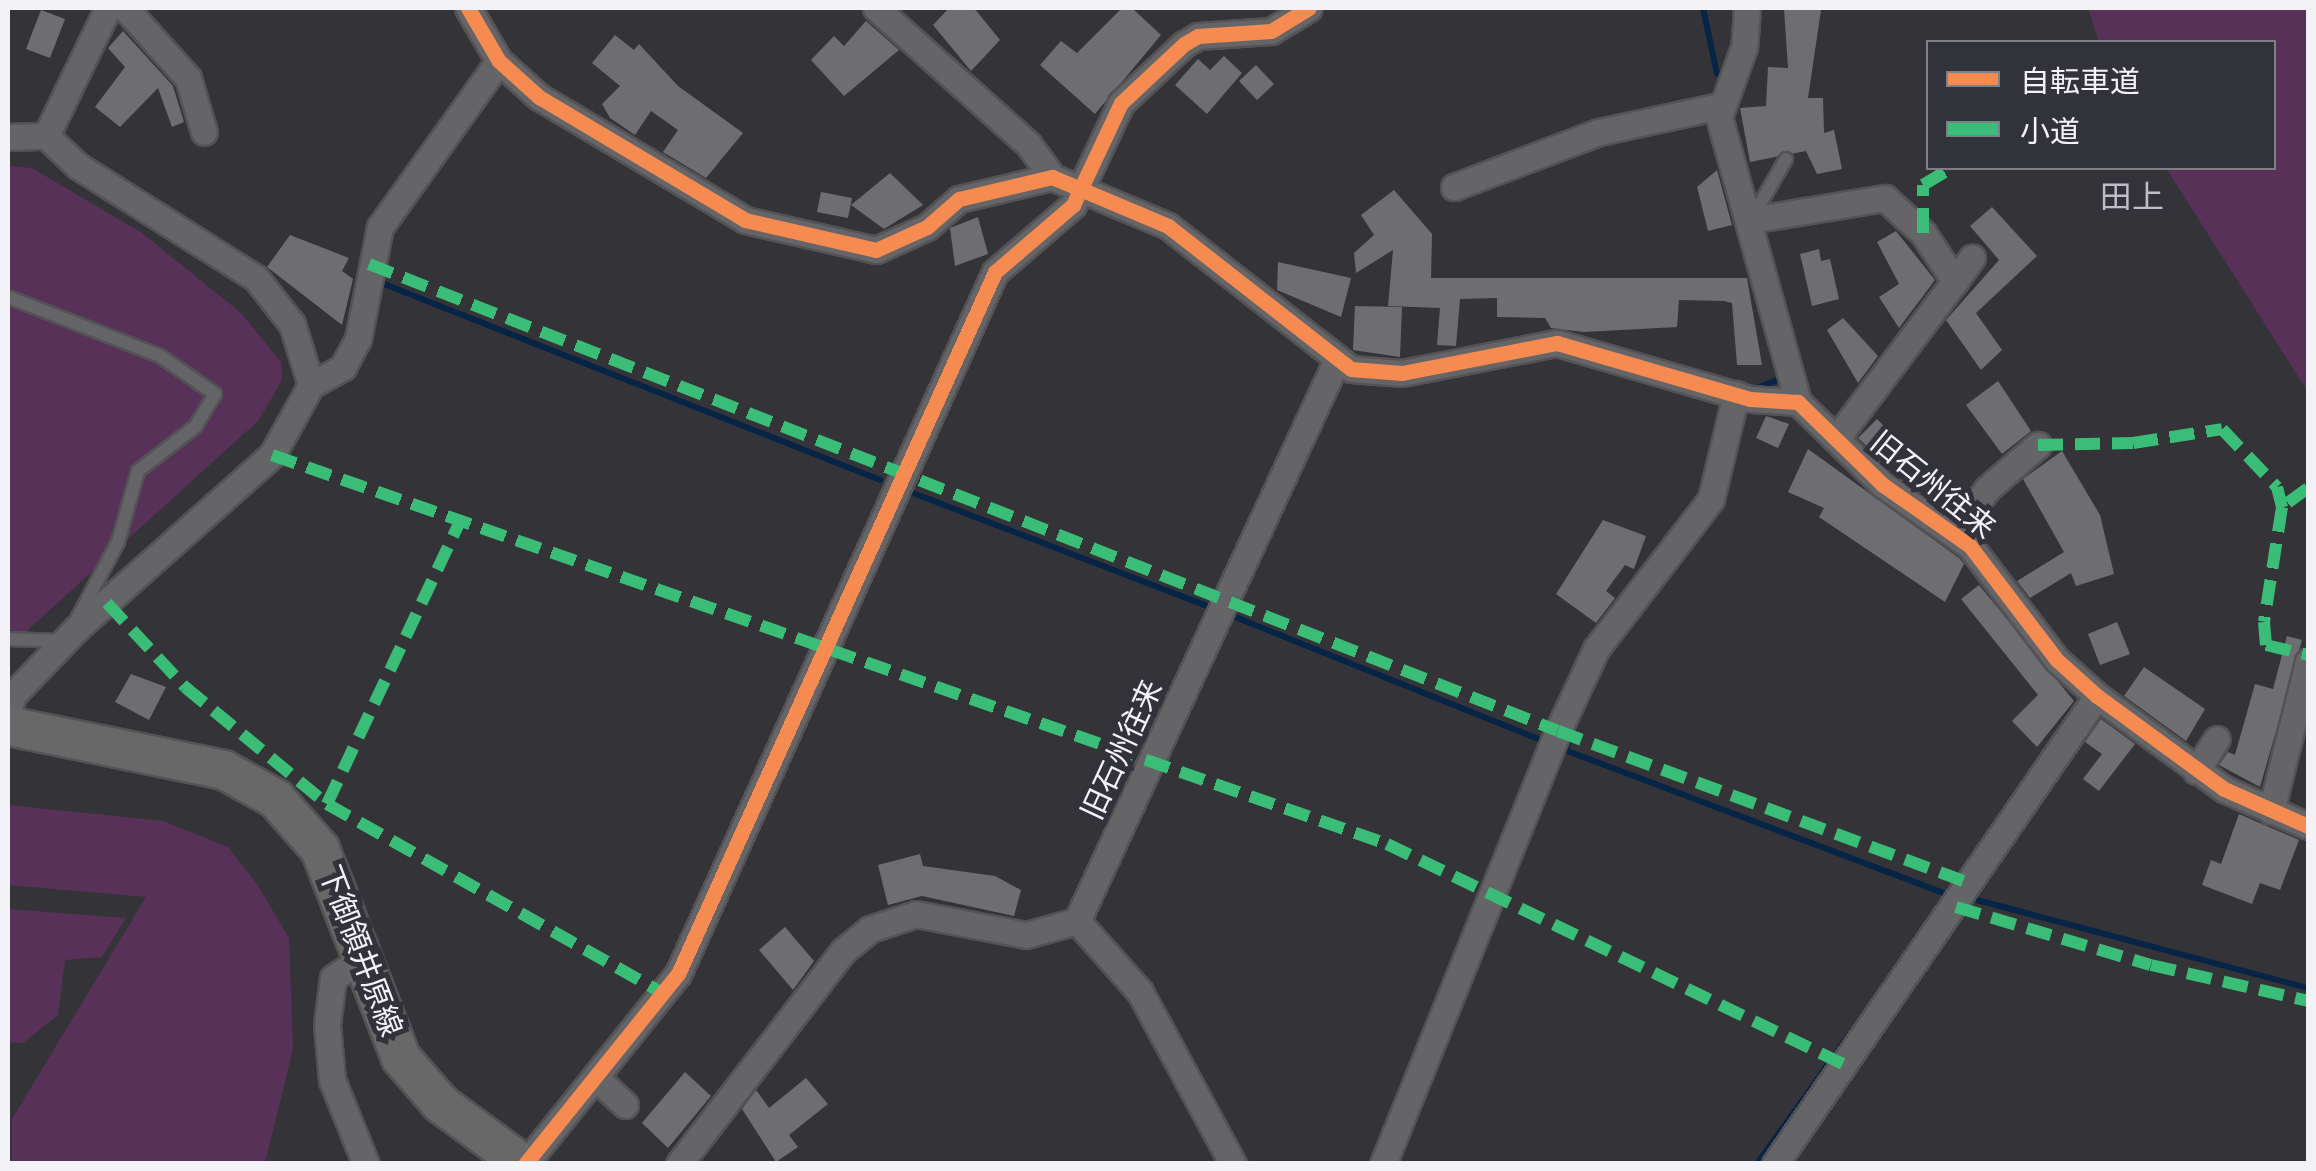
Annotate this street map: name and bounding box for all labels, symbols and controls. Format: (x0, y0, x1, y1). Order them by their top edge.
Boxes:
legend (1926, 40, 2276, 170)
text: 自転車道 (2020, 64, 2140, 99)
text: 小道 (2020, 114, 2080, 149)
district label: 田上 (2100, 178, 2164, 216)
street label: 旧石州往来 (1863, 424, 2003, 546)
street label: 旧石州往来 (1074, 674, 1170, 826)
street label: 下御領井原線 (311, 861, 409, 1041)

